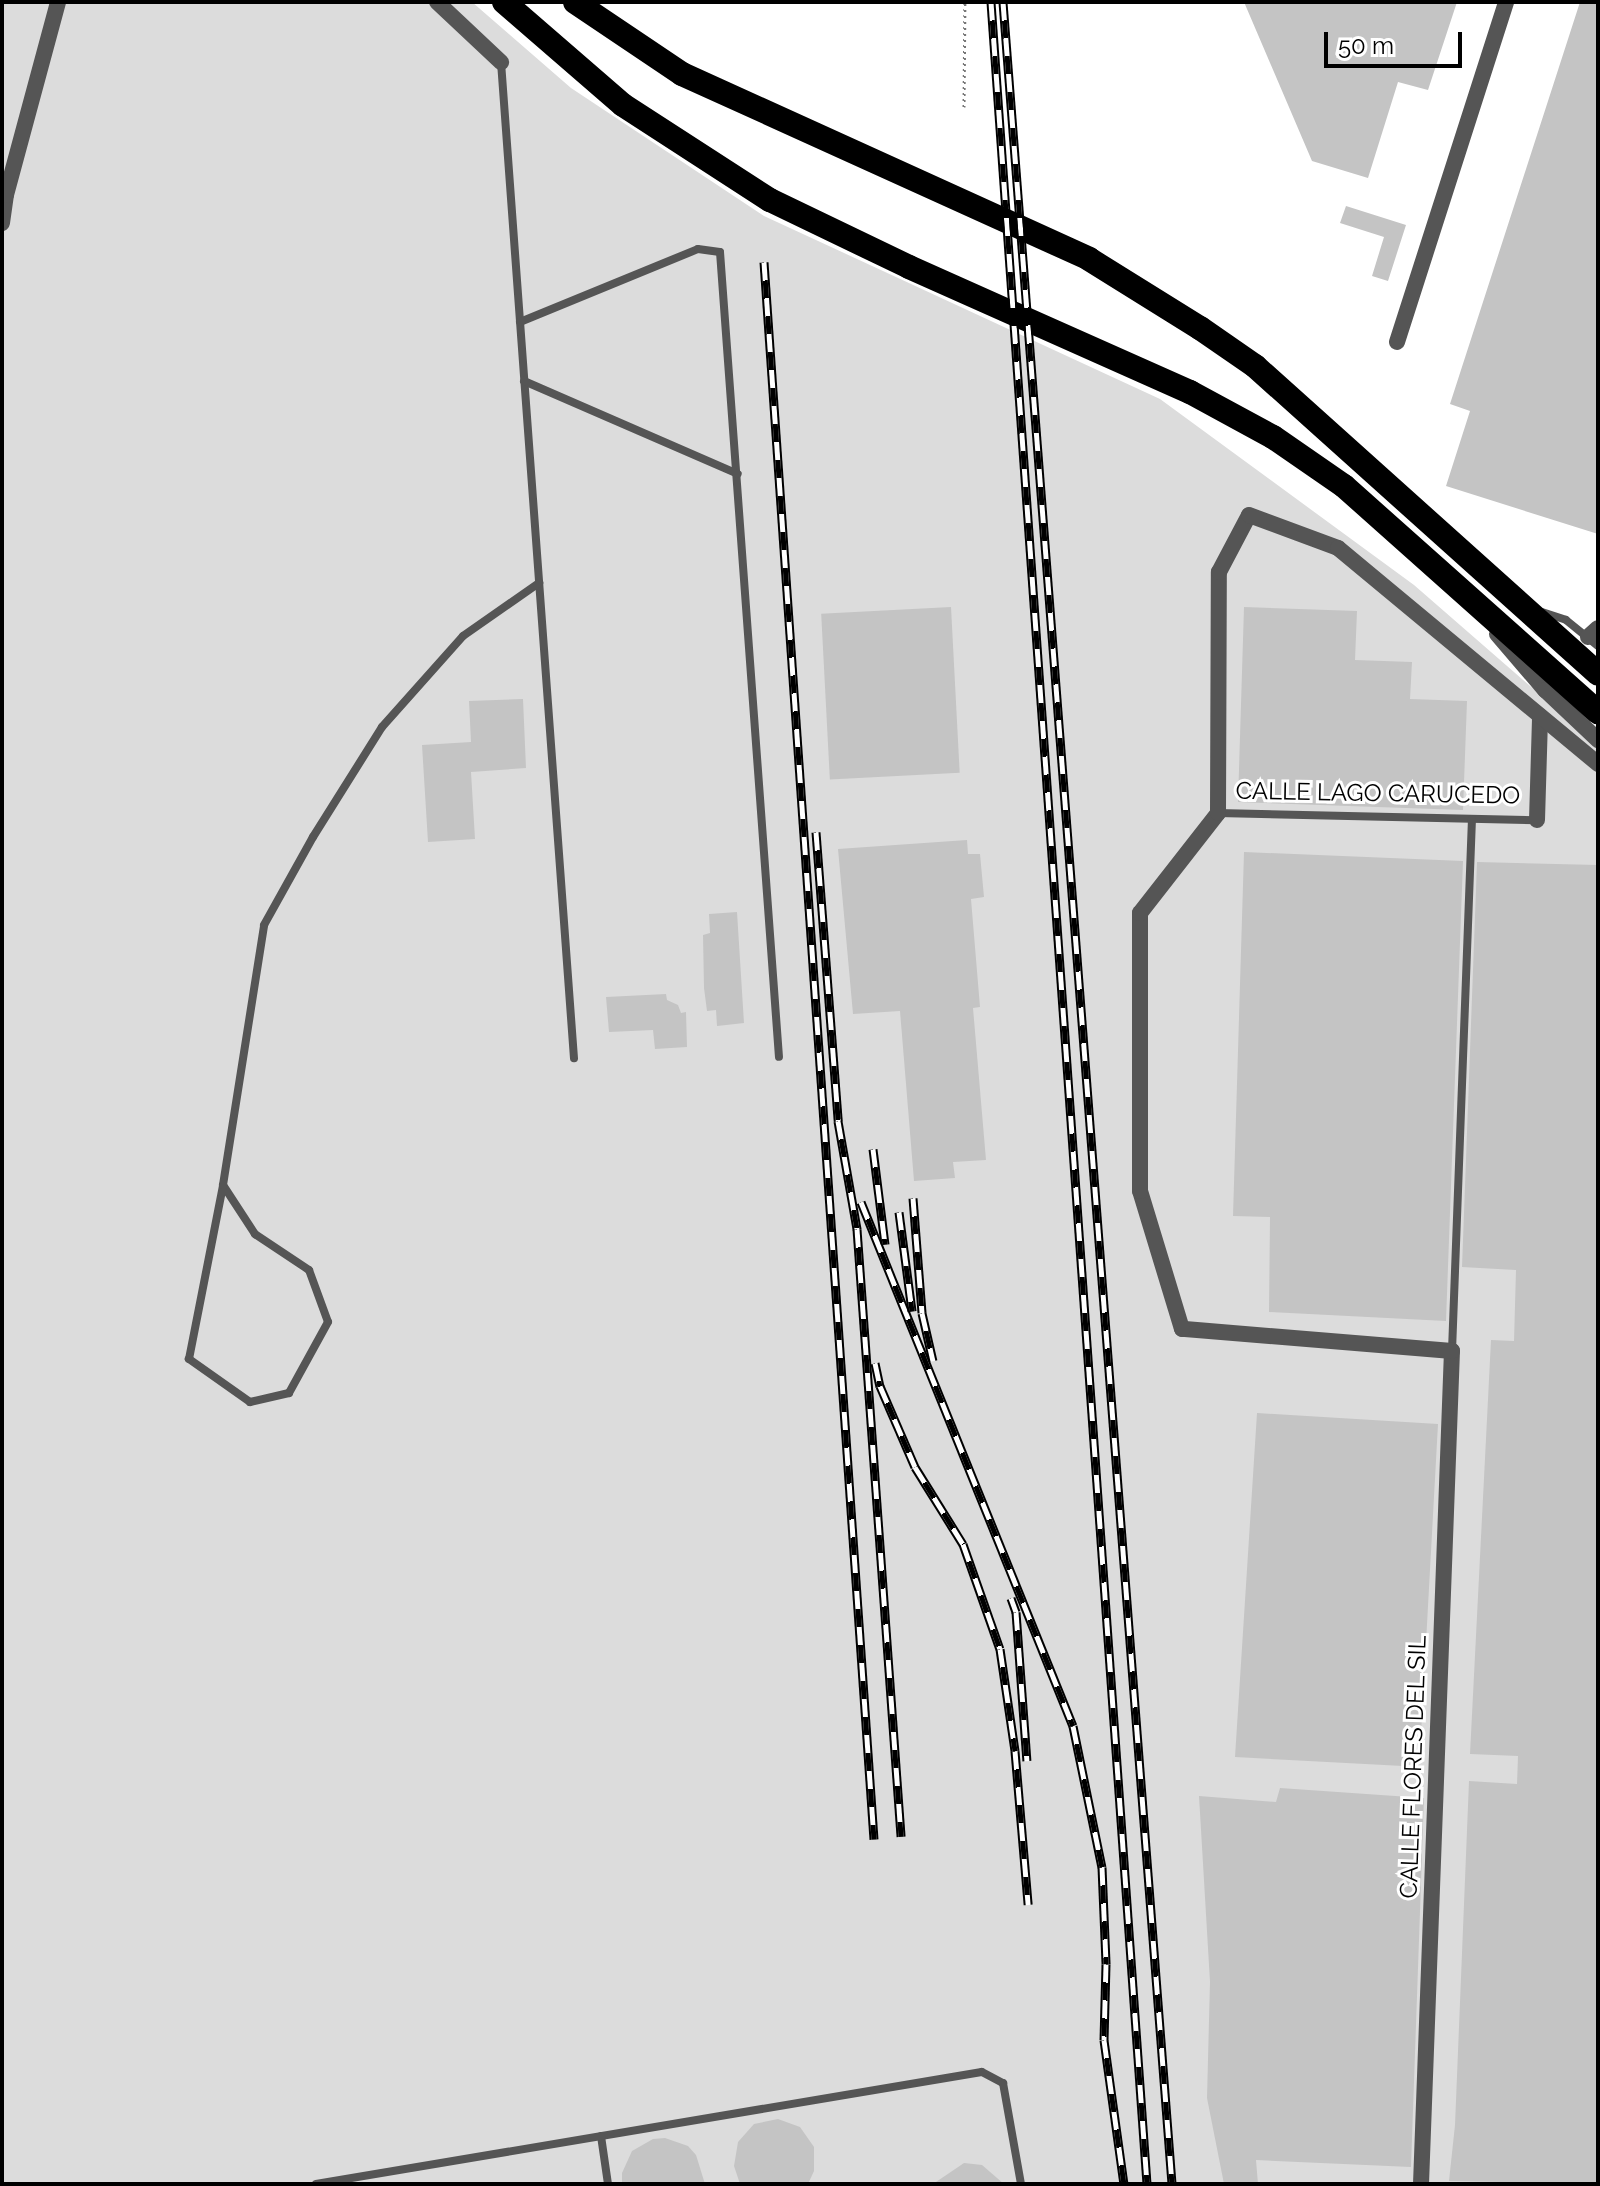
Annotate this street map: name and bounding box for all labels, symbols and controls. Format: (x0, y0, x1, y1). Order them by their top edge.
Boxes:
scale bar (1328, 16, 1466, 66)
text: 50 m (1338, 31, 1394, 60)
street label: CALLE LAGO CARUCEDO (1235, 776, 1521, 810)
street label: CALLE FLORES DEL SIL (1394, 1635, 1432, 1899)

